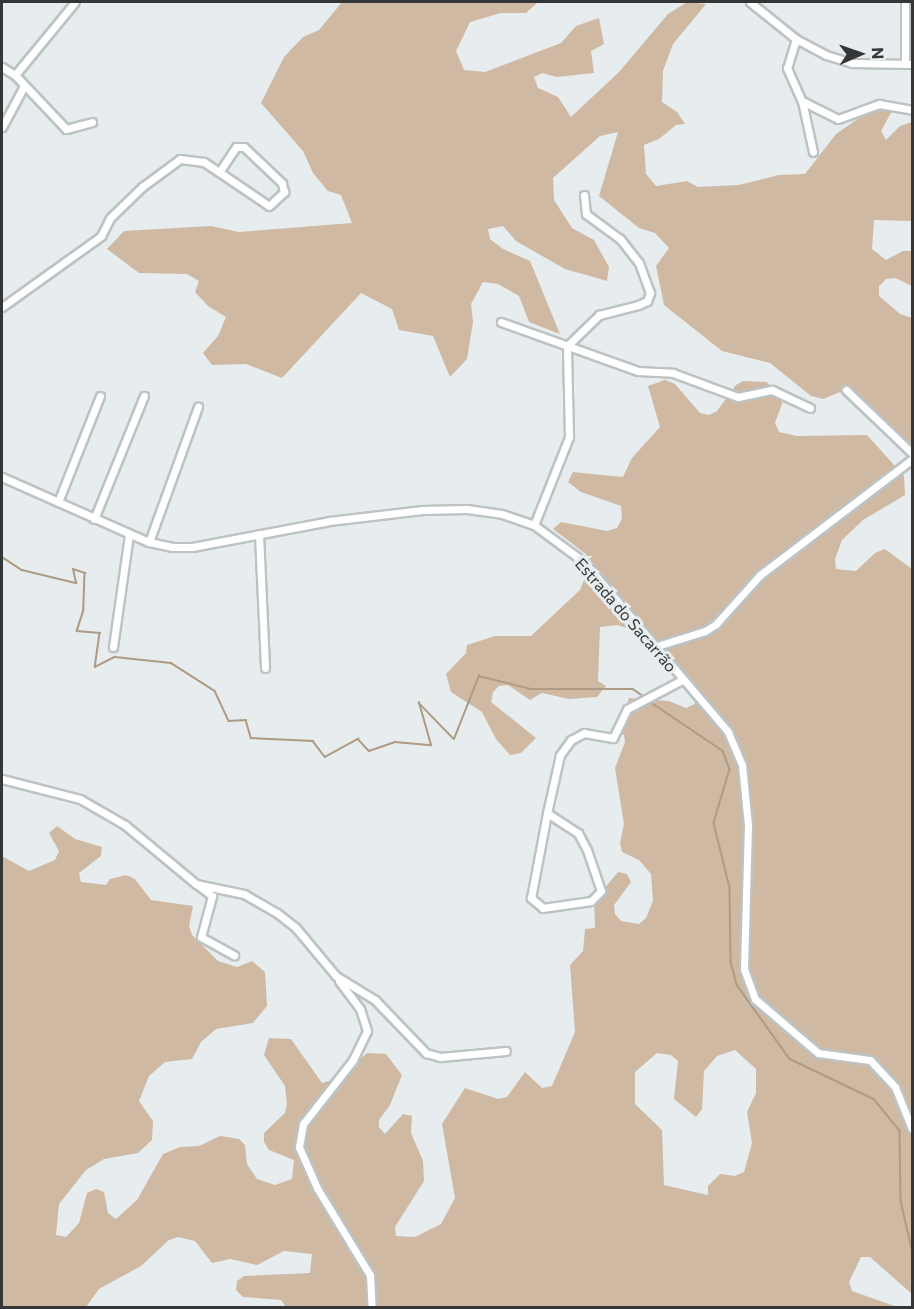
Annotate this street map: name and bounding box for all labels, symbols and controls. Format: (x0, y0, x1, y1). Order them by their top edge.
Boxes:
north arrow (830, 24, 890, 84)
text: N (869, 47, 888, 60)
street label: Estrada do Sacarrão (571, 554, 681, 676)

